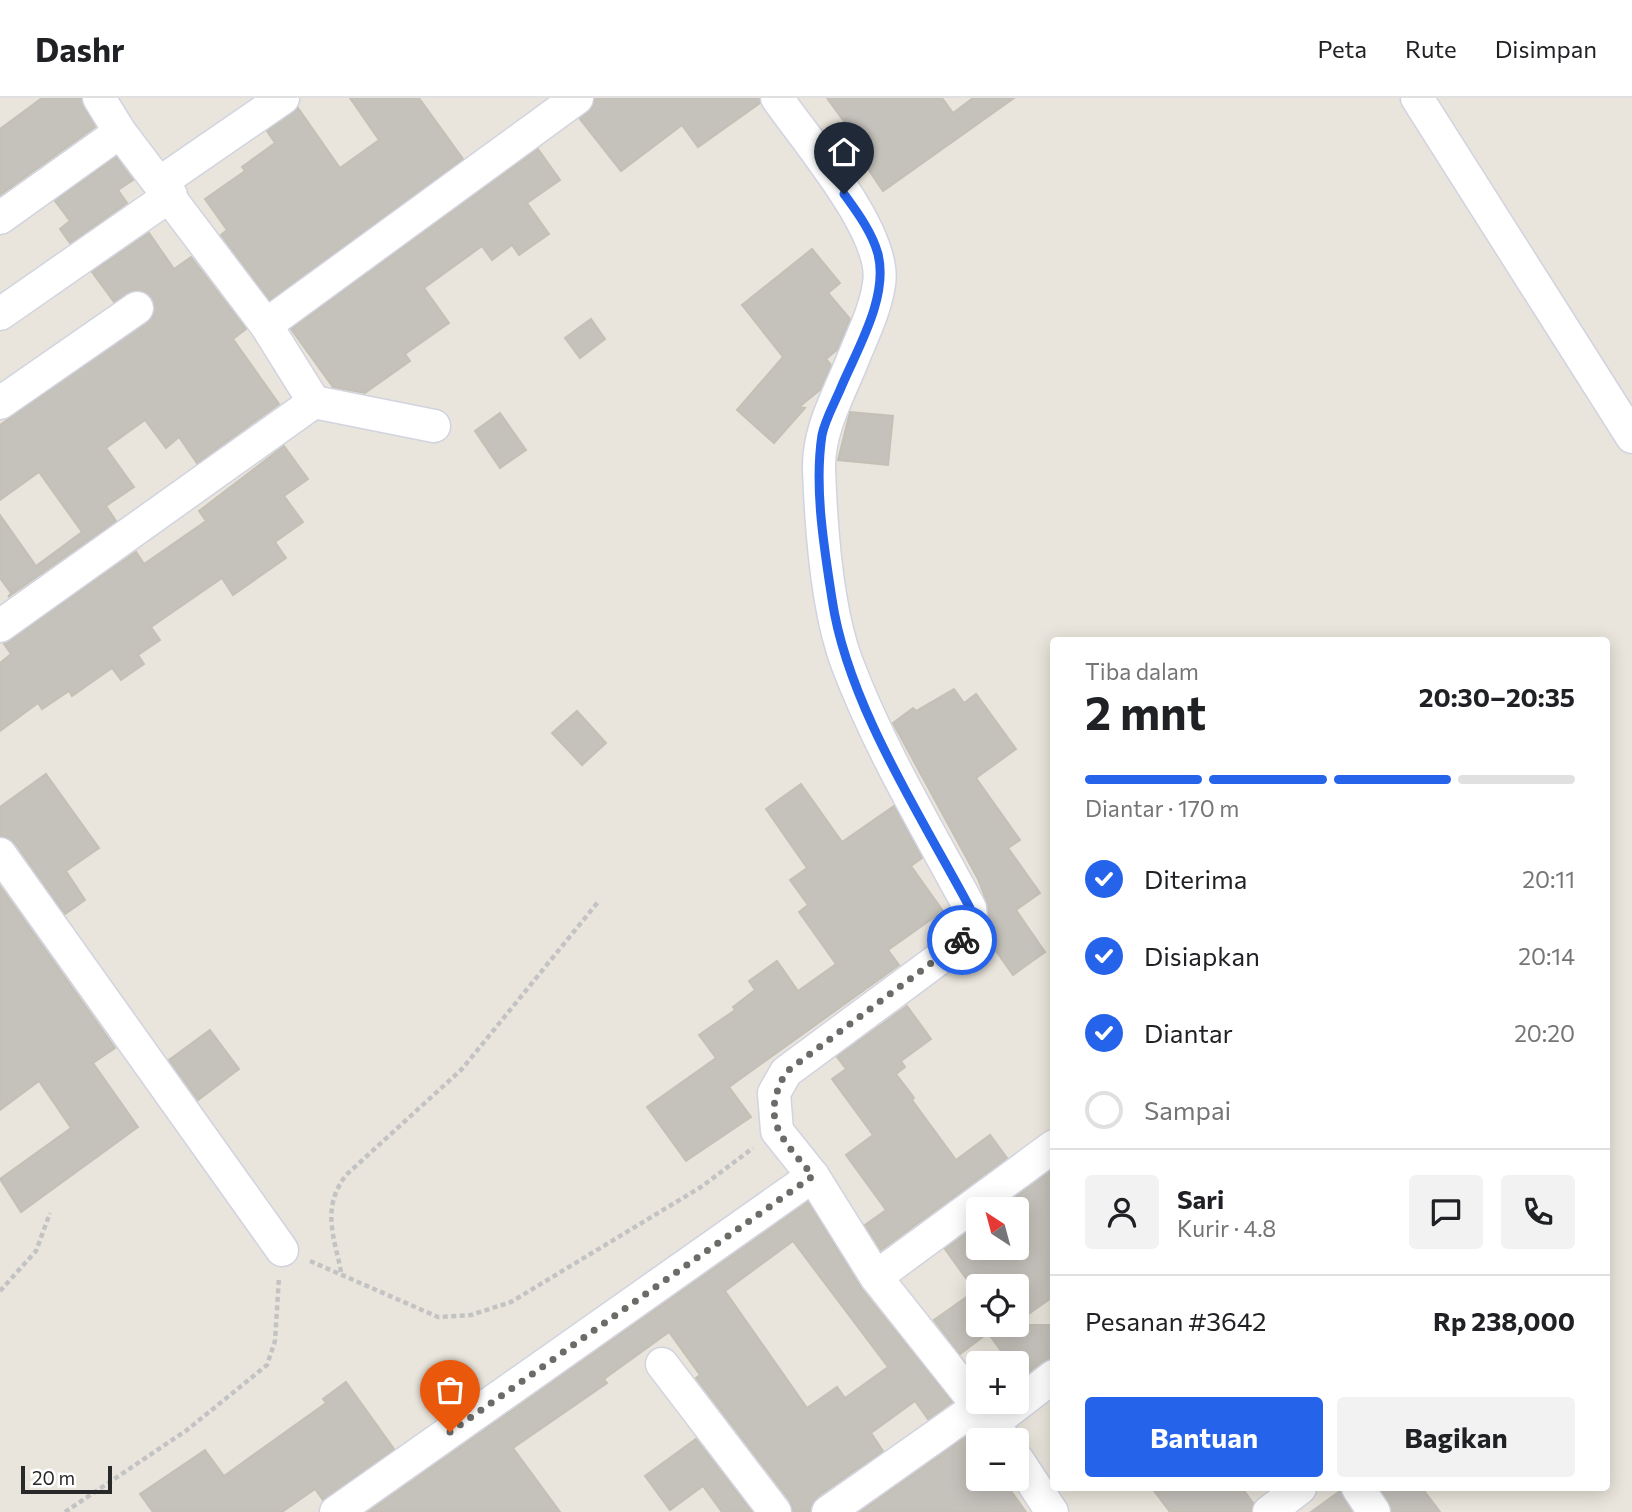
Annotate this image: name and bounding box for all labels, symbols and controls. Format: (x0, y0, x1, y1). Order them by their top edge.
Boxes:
text: Dashr (35, 28, 125, 69)
text: Peta (1317, 34, 1367, 63)
text: Rute (1405, 34, 1457, 63)
text: Disimpan (1495, 34, 1597, 63)
pin (814, 122, 874, 194)
icon: home (825, 133, 863, 171)
text: Tiba dalam (1085, 657, 1199, 685)
text: 20:30–20:35 (1419, 681, 1575, 712)
text: 2 mnt (1085, 683, 1206, 739)
text: Diantar · 170 m (1085, 794, 1239, 822)
icon: check (1085, 860, 1123, 898)
text: Diterima (1144, 863, 1247, 894)
text: 20:11 (1522, 865, 1575, 893)
courier (927, 905, 997, 975)
icon: bike (943, 921, 981, 959)
icon: check (1085, 937, 1123, 975)
text: Disiapkan (1144, 940, 1260, 971)
text: 20:14 (1518, 942, 1575, 970)
icon: check (1085, 1014, 1123, 1052)
text: Diantar (1144, 1017, 1233, 1048)
text: 20:20 (1514, 1019, 1575, 1047)
text: Sampai (1144, 1094, 1231, 1125)
button: person (1085, 1175, 1159, 1249)
button: chat (1409, 1175, 1483, 1249)
button: phone (1501, 1175, 1575, 1249)
text: Sari (1177, 1183, 1224, 1214)
north arrow (966, 1197, 1029, 1260)
map controls (966, 1197, 1029, 1491)
text: Kurir · 4.8 (1177, 1214, 1276, 1242)
button: locate (966, 1274, 1029, 1337)
text: Pesanan #3642 (1085, 1305, 1266, 1336)
text: Rp 238,000 (1433, 1305, 1575, 1336)
button: + (966, 1351, 1029, 1414)
pin (420, 1360, 480, 1432)
icon: bag (431, 1371, 469, 1409)
button: Bantuan (1085, 1397, 1323, 1477)
button: Bagikan (1337, 1397, 1575, 1477)
button: − (966, 1428, 1029, 1491)
scale bar (21, 1463, 112, 1495)
text: 20 m (32, 1466, 75, 1489)

